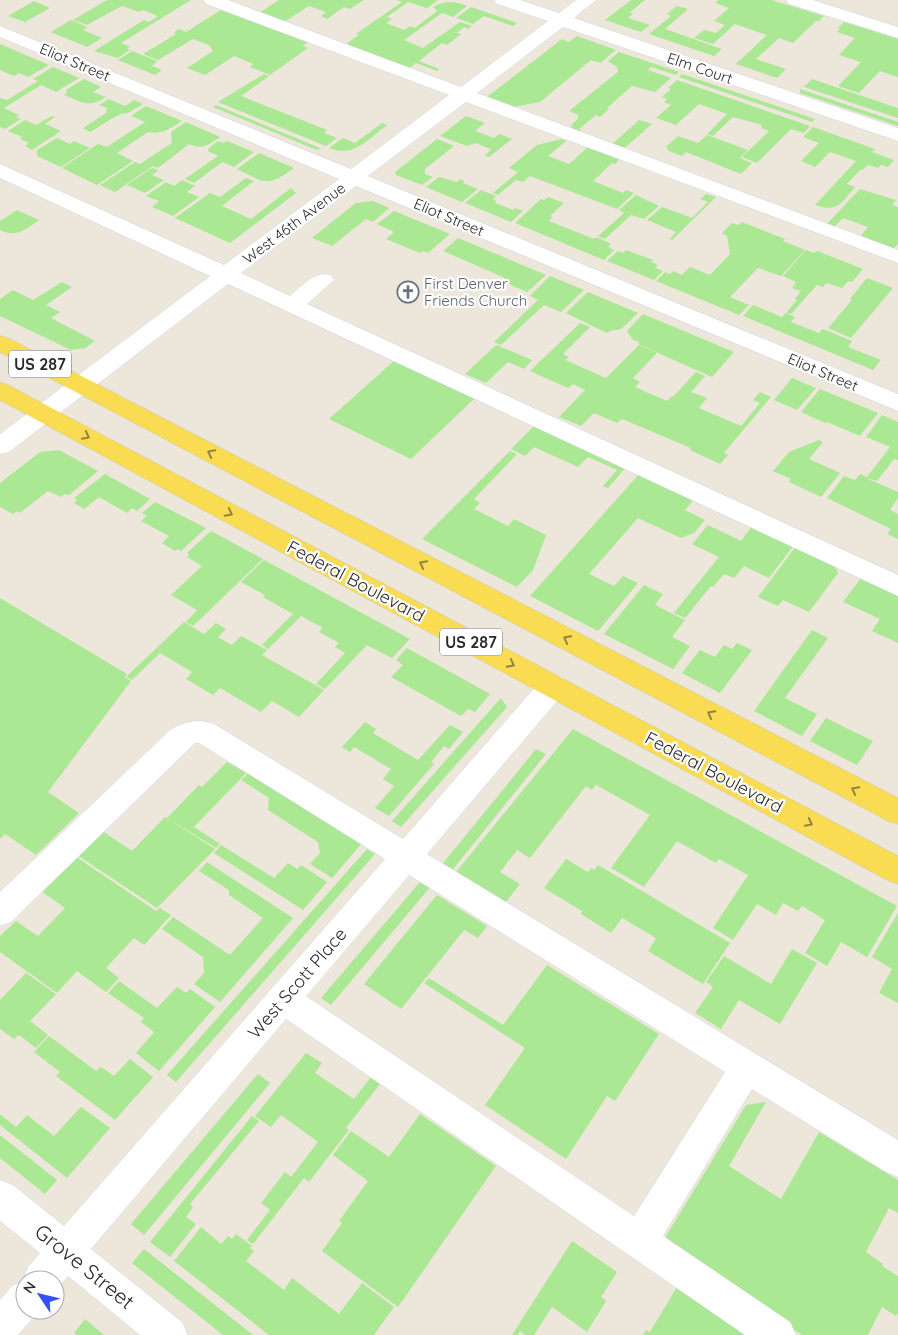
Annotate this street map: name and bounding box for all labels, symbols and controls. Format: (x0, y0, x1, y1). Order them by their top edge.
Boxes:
street label: Eliot Street (37, 39, 113, 85)
street label: Elm Court (665, 48, 735, 88)
street label: West 46th Avenue (239, 178, 349, 268)
street label: Eliot Street (411, 194, 487, 240)
place label: First Denver Friends Church (424, 274, 527, 310)
church icon: First Denver Friends Church (396, 280, 420, 304)
street label: Eliot Street (785, 349, 861, 395)
road number: US 287 (9, 350, 71, 378)
one-way arrow (81, 430, 90, 440)
one-way arrow (207, 449, 216, 459)
one-way arrow (224, 507, 233, 517)
street label: Federal Boulevard (283, 535, 429, 627)
one-way arrow (419, 560, 428, 570)
road number: US 287 (440, 628, 502, 656)
one-way arrow (563, 635, 572, 645)
one-way arrow (506, 658, 515, 668)
one-way arrow (707, 710, 716, 720)
street label: Federal Boulevard (641, 726, 787, 818)
one-way arrow (851, 786, 860, 796)
one-way arrow (804, 817, 813, 827)
street label: West Scott Place (243, 923, 351, 1043)
street label: Grove Street (30, 1218, 140, 1314)
north arrow (15, 1270, 65, 1320)
text: N (19, 1278, 40, 1297)

